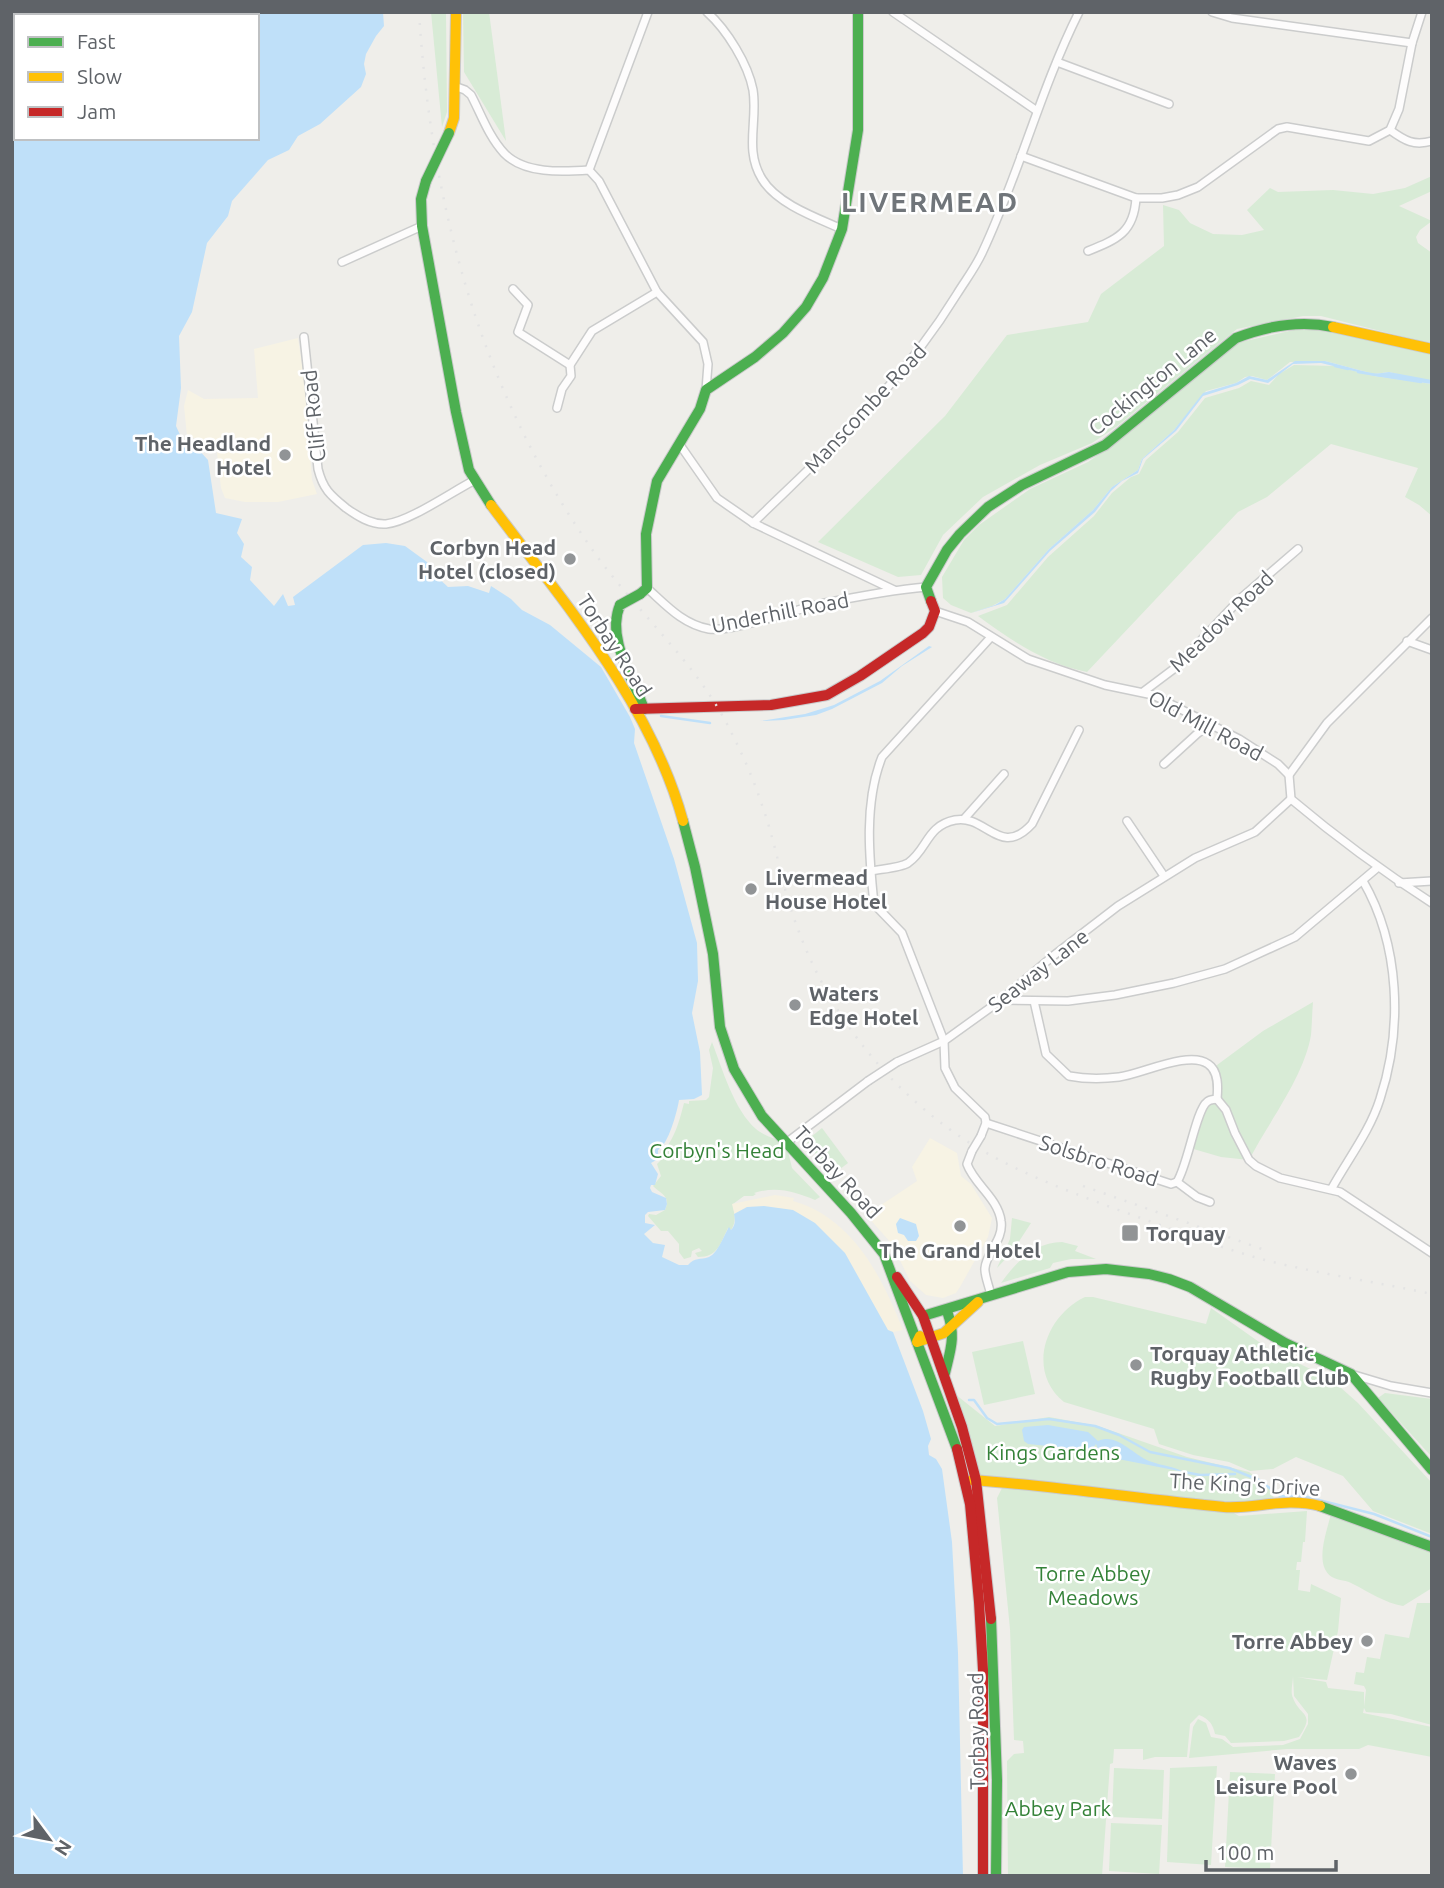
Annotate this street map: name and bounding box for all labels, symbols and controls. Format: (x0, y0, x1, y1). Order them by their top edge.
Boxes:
legend (14, 14, 259, 140)
text: Fast (77, 29, 115, 53)
text: Slow (77, 64, 122, 88)
text: Jam (77, 99, 116, 123)
district label: LIVERMEAD (841, 186, 1019, 217)
street label: Cockington Lane (1083, 322, 1221, 440)
street label: Manscombe Road (799, 339, 931, 477)
street label: Cliff Road (296, 369, 330, 463)
place label: The Headland Hotel (135, 431, 271, 479)
marker: The Headland Hotel (277, 447, 293, 463)
place label: Corbyn Head Hotel (closed) (418, 535, 556, 583)
marker: Corbyn Head Hotel (closed) (562, 551, 578, 567)
street label: Meadow Road (1164, 566, 1278, 676)
street label: Underhill Road (709, 587, 851, 637)
street label: Torbay Road (573, 589, 657, 701)
street label: Old Mill Road (1145, 685, 1267, 765)
place label: Livermead House Hotel (765, 865, 887, 913)
marker: Livermead House Hotel (743, 881, 759, 897)
street label: Seaway Lane (983, 923, 1093, 1017)
place label: Waters Edge Hotel (809, 981, 918, 1029)
marker: Waters Edge Hotel (787, 997, 803, 1013)
street label: Torbay Road (789, 1121, 887, 1223)
street label: Solsbro Road (1036, 1129, 1162, 1191)
park label: Corbyn's Head (649, 1138, 785, 1162)
marker: The Grand Hotel (952, 1218, 968, 1234)
place label: Torquay (1146, 1221, 1226, 1245)
marker: Torquay (1120, 1223, 1140, 1243)
place label: The Grand Hotel (879, 1238, 1041, 1262)
place label: Torquay Athletic Rugby Football Club (1150, 1341, 1349, 1389)
marker: Torquay Athletic Rugby Football Club (1128, 1357, 1144, 1373)
park label: Kings Gardens (986, 1440, 1120, 1464)
street label: The King's Drive (1169, 1468, 1321, 1500)
park label: Torre Abbey Meadows (1035, 1561, 1151, 1609)
place label: Torre Abbey (1232, 1629, 1353, 1653)
marker: Torre Abbey (1359, 1633, 1375, 1649)
street label: Torbay Road (963, 1672, 989, 1790)
place label: Waves Leisure Pool (1215, 1750, 1337, 1798)
marker: Waves Leisure Pool (1343, 1766, 1359, 1782)
park label: Abbey Park (1005, 1796, 1112, 1820)
north arrow (14, 1804, 84, 1874)
scale bar (1206, 1828, 1336, 1872)
text: N (50, 1836, 77, 1860)
text: 100 m (1216, 1840, 1274, 1864)

